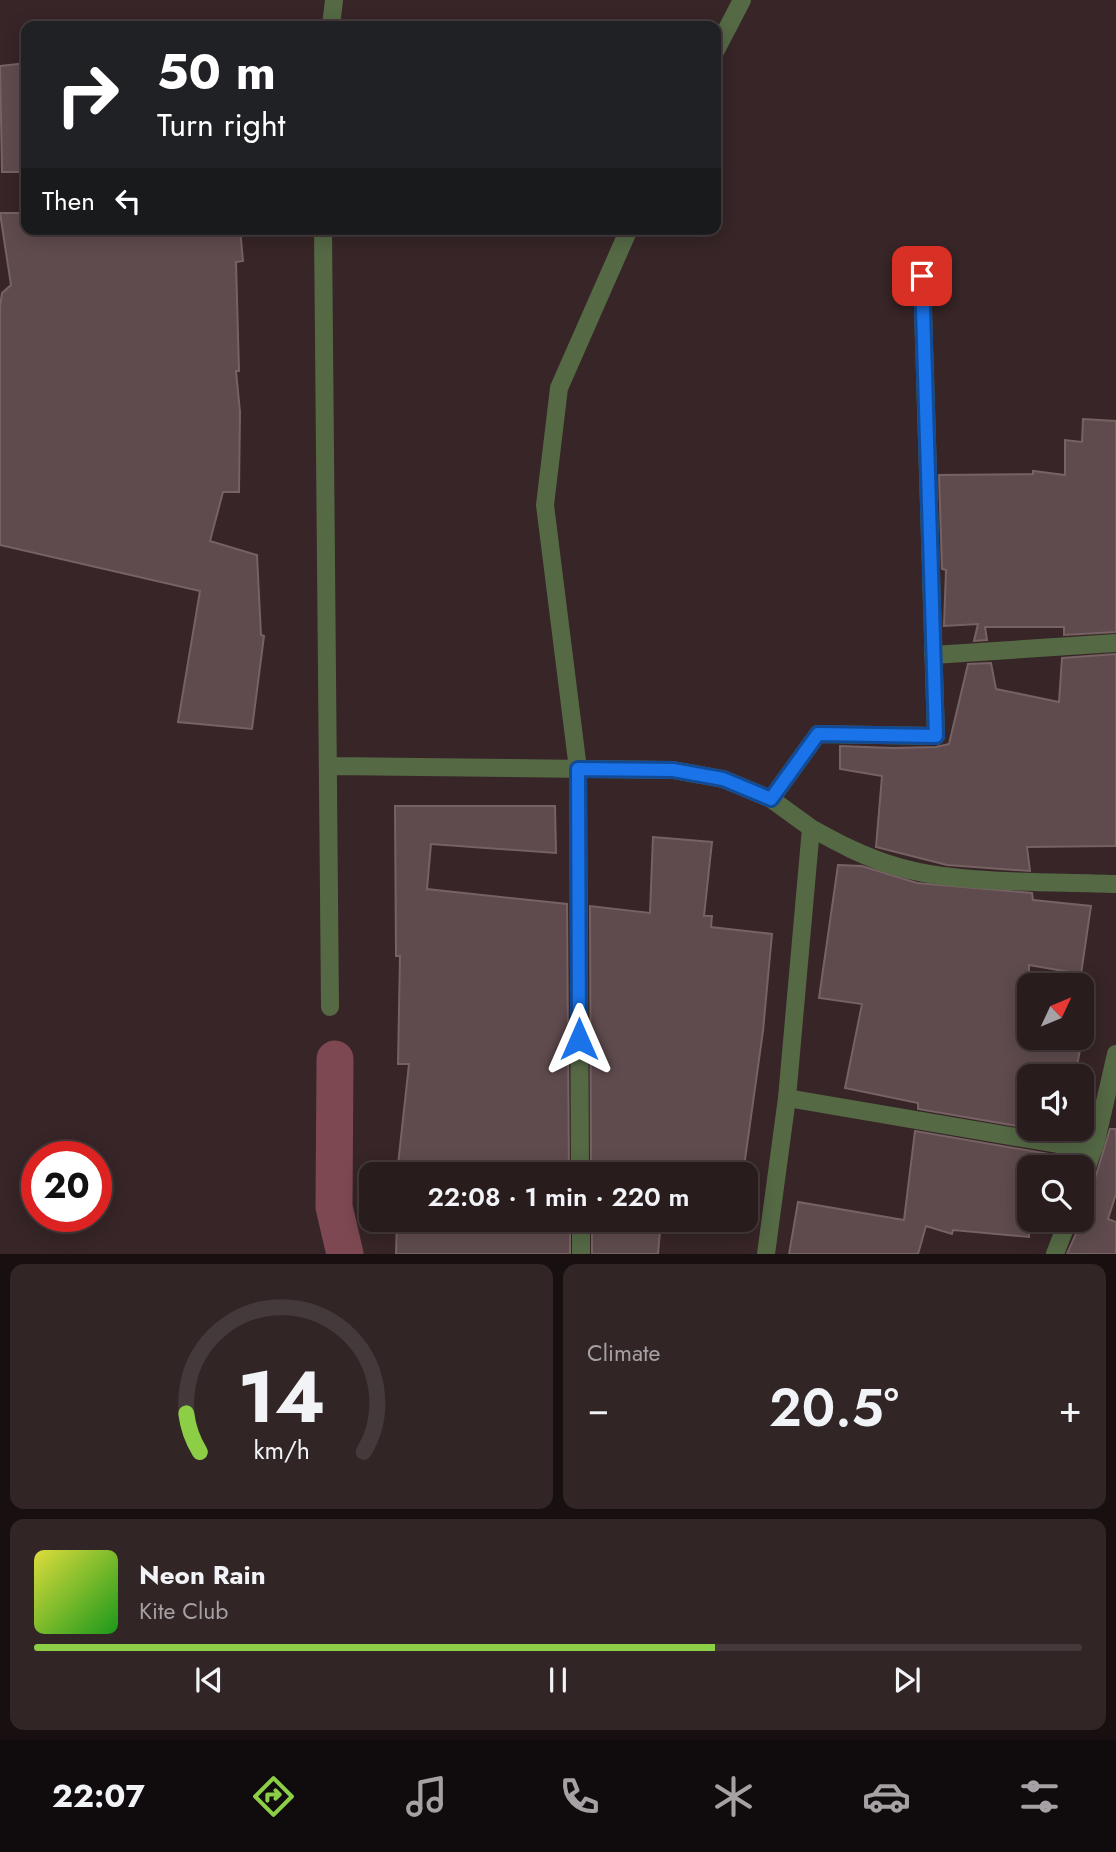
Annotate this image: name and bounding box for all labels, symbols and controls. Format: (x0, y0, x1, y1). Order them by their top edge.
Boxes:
text: 50 m (157, 37, 276, 107)
icon: right (42, 49, 133, 140)
text: Turn right (157, 102, 286, 148)
text: Then (42, 182, 95, 220)
icon: left (109, 182, 147, 220)
pin (892, 246, 952, 306)
icon: arrive (903, 257, 941, 295)
north arrow (1017, 973, 1094, 1050)
map controls (1017, 973, 1094, 1232)
position arrow (542, 1002, 616, 1076)
button: sound (1017, 1064, 1094, 1141)
speed limit sign: 20 (21, 1141, 112, 1232)
button: search (1017, 1155, 1094, 1232)
text: 22:08 · 1 min · 220 m (427, 1178, 690, 1216)
text: Climate (587, 1336, 660, 1370)
text: 14 (238, 1345, 325, 1450)
text: 20.5° (769, 1370, 899, 1446)
text: − (587, 1381, 609, 1436)
text: + (1059, 1381, 1082, 1436)
text: km/h (253, 1432, 310, 1468)
text: Neon Rain (139, 1556, 266, 1594)
text: Kite Club (139, 1594, 228, 1628)
icon: previous (190, 1661, 228, 1699)
icon: pause (539, 1661, 577, 1699)
icon: next (888, 1661, 926, 1699)
icon: directions (249, 1772, 298, 1821)
icon: music (402, 1772, 451, 1821)
icon: phone (555, 1772, 604, 1821)
icon: climate (709, 1772, 758, 1821)
icon: car (862, 1772, 911, 1821)
icon: filters (1015, 1772, 1064, 1821)
text: 22:07 (52, 1773, 145, 1819)

